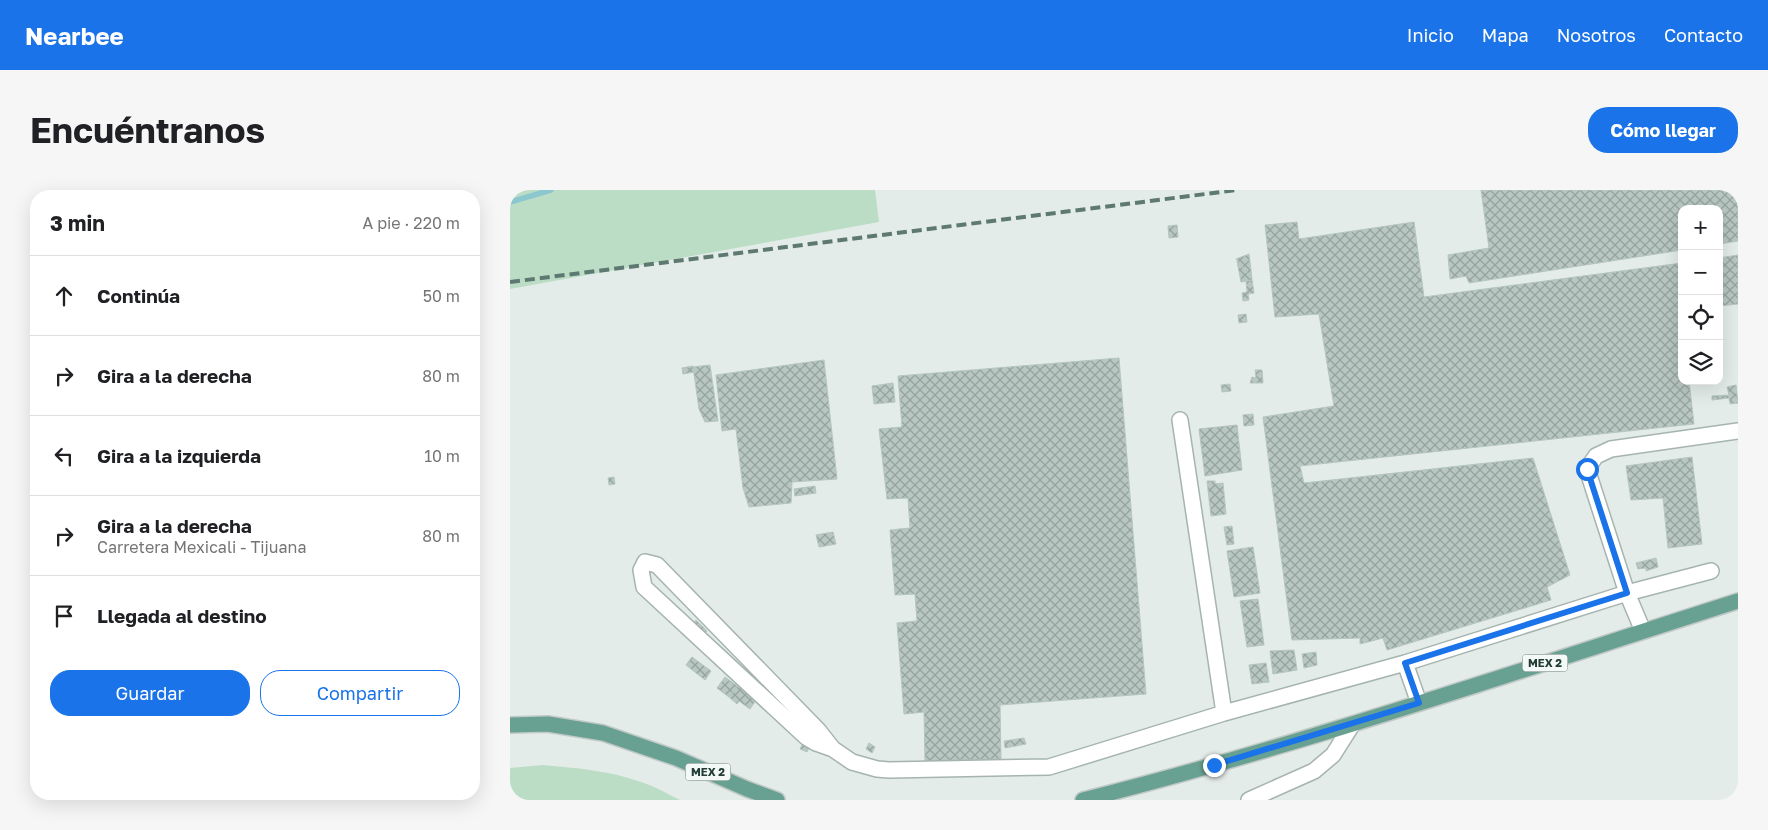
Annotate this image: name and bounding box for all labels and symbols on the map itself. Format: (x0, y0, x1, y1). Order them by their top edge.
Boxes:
route start (1576, 458, 1599, 481)
road number: MEX 2 (1522, 654, 1568, 672)
route end (1203, 754, 1226, 777)
road number: MEX 2 (686, 764, 730, 780)

